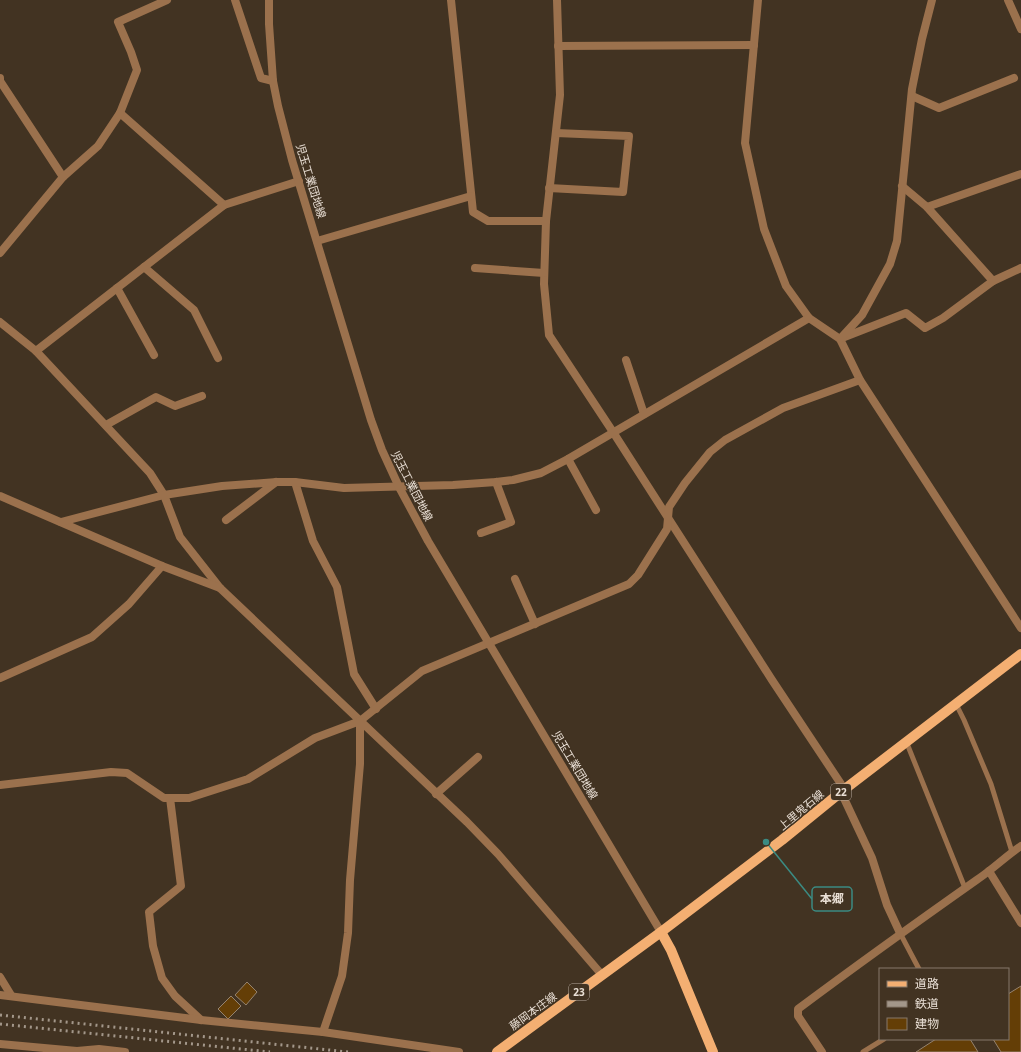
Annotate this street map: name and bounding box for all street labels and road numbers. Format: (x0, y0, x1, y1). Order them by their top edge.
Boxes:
street label: 児玉工業団地線 (293, 142, 330, 220)
street label: 児玉工業団地線 (388, 448, 437, 523)
street label: 児玉工業団地線 (549, 728, 602, 802)
road number: 22 (831, 784, 851, 800)
street label: 上里鬼石線 (775, 786, 827, 833)
road number: 23 (569, 984, 589, 1000)
street label: 藤岡本庄線 (506, 988, 559, 1033)

